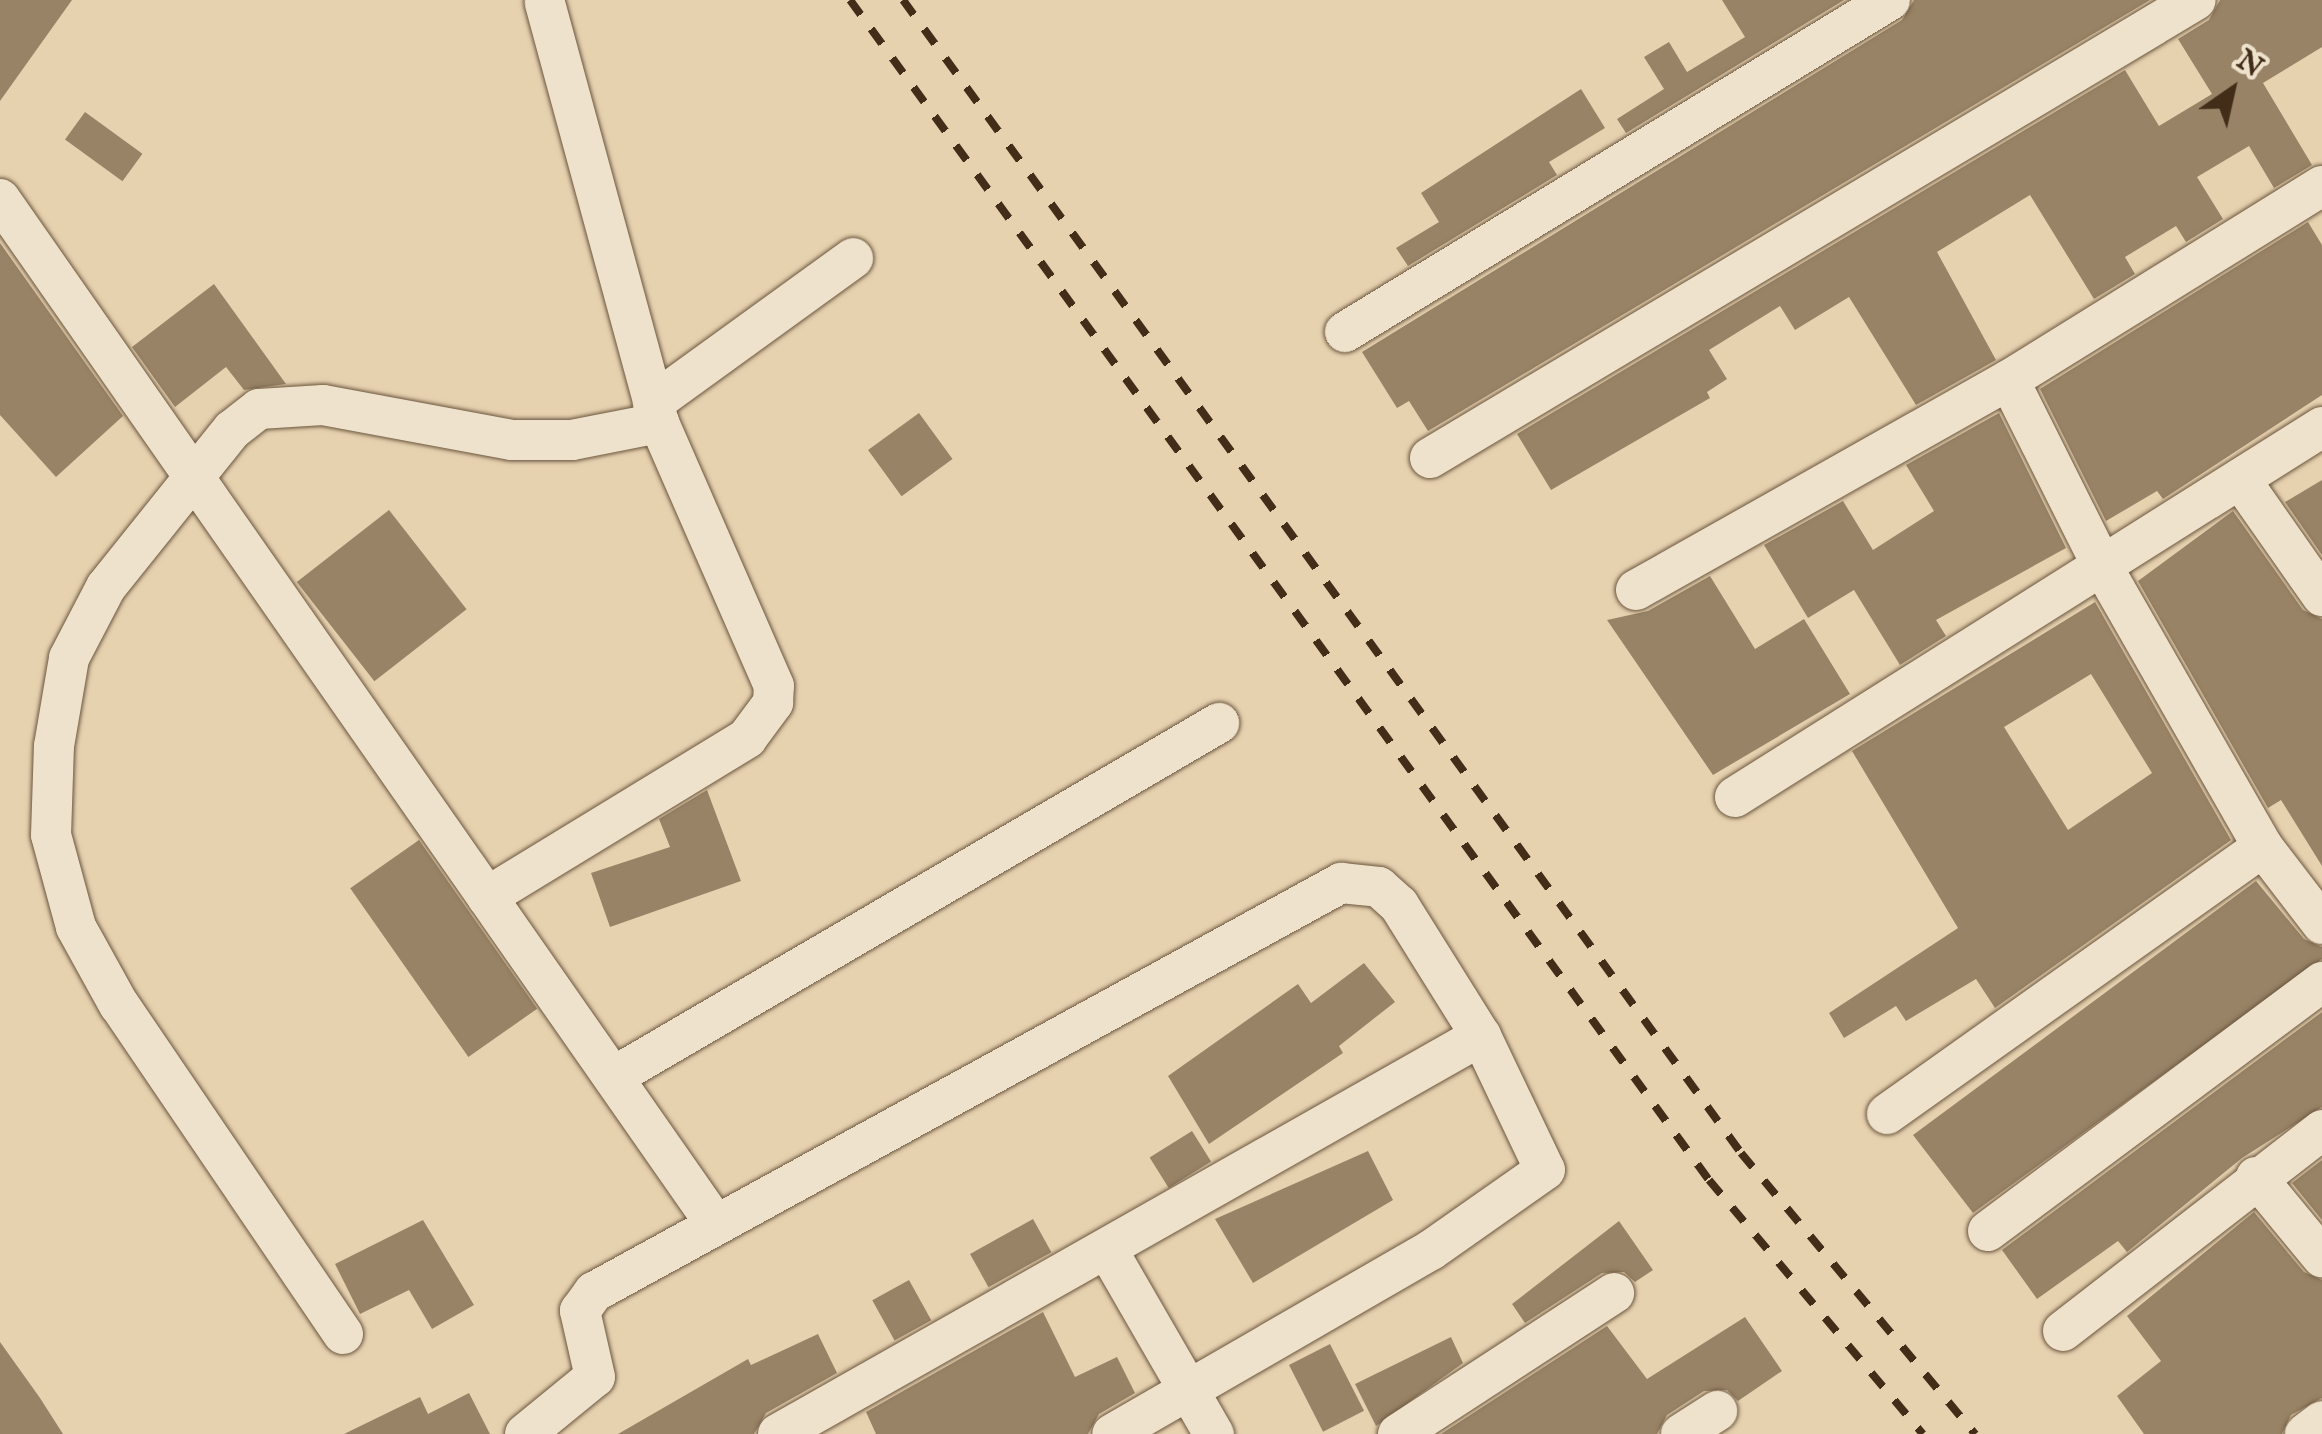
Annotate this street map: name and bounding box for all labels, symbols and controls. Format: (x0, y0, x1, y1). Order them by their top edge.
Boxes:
north arrow (2182, 40, 2282, 140)
text: N (2229, 43, 2269, 86)

